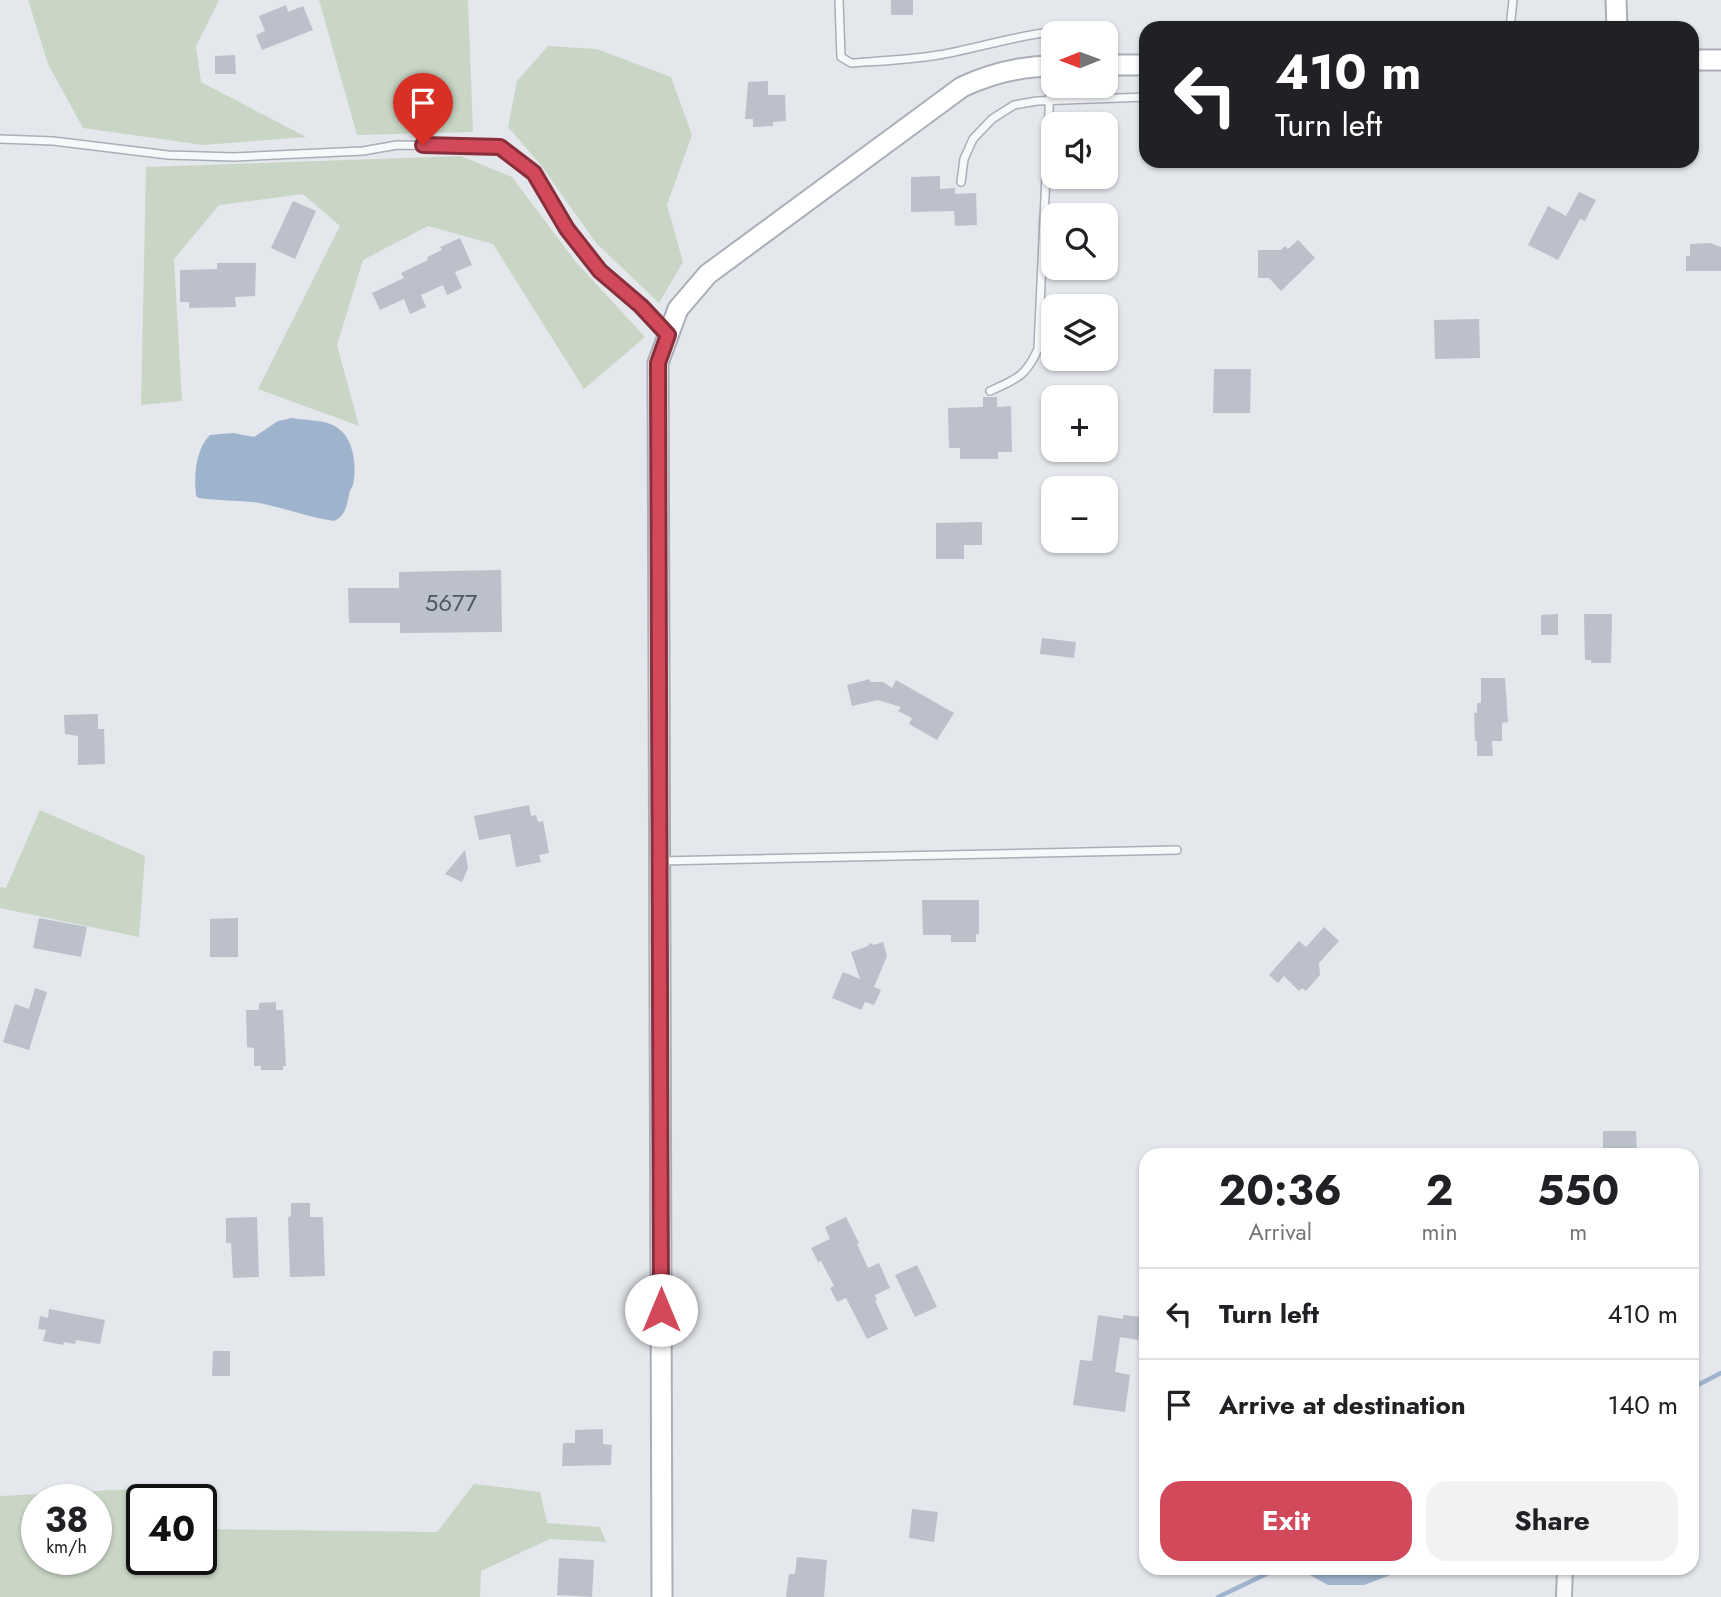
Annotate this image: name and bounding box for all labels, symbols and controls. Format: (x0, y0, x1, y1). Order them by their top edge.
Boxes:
north arrow (1041, 21, 1118, 98)
map controls (1041, 21, 1118, 553)
text: 410 m (1275, 37, 1421, 107)
icon: left (1160, 49, 1251, 140)
pin (393, 73, 453, 145)
icon: arrive (404, 84, 442, 122)
text: Turn left (1275, 102, 1382, 148)
button: sound (1041, 112, 1118, 189)
button: search (1041, 203, 1118, 280)
button: layers (1041, 294, 1118, 371)
button: + (1041, 385, 1118, 462)
button: − (1041, 476, 1118, 553)
house number: 5677 (425, 585, 478, 620)
text: 20:36 (1219, 1160, 1342, 1221)
text: 2 (1426, 1160, 1453, 1221)
text: 550 (1537, 1160, 1619, 1221)
text: Arrival (1249, 1215, 1312, 1249)
text: min (1422, 1215, 1458, 1249)
text: m (1569, 1215, 1587, 1249)
position arrow (624, 1273, 698, 1347)
icon: left (1160, 1295, 1198, 1333)
text: Turn left (1219, 1295, 1319, 1333)
text: 410 m (1607, 1295, 1678, 1333)
icon: arrive (1160, 1386, 1198, 1424)
text: Arrive at destination (1219, 1386, 1466, 1424)
text: 140 m (1607, 1386, 1678, 1424)
button: Exit (1160, 1481, 1412, 1561)
button: Share (1426, 1481, 1678, 1561)
speed limit sign: 40 (126, 1484, 217, 1575)
text: 38 (45, 1495, 88, 1545)
text: km/h (46, 1534, 87, 1560)

